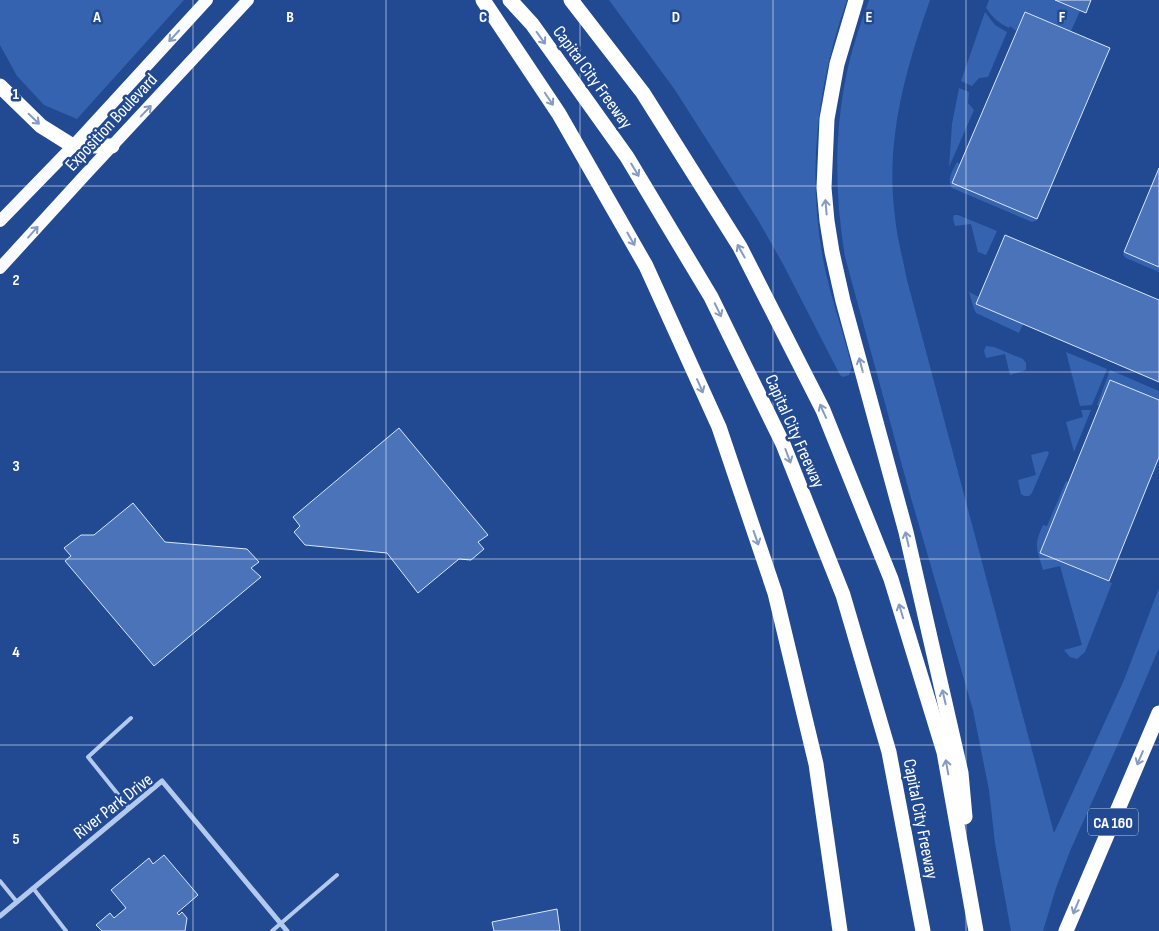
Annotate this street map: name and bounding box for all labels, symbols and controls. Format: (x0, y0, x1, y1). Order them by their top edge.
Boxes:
text: A (92, 8, 101, 27)
text: B (286, 8, 294, 27)
text: C (479, 8, 487, 27)
text: D (672, 8, 680, 27)
text: E (866, 8, 873, 27)
text: F (1059, 8, 1066, 27)
street label: Capital City Freeway (548, 22, 637, 133)
one-way arrow (169, 29, 180, 42)
one-way arrow (536, 31, 546, 45)
street label: Exposition Boulevard (61, 69, 162, 175)
text: 1 (13, 85, 20, 104)
one-way arrow (544, 91, 554, 105)
one-way arrow (140, 104, 152, 117)
one-way arrow (28, 113, 40, 125)
one-way arrow (631, 163, 641, 177)
one-way arrow (821, 199, 831, 215)
one-way arrow (27, 226, 39, 239)
one-way arrow (626, 231, 636, 246)
one-way arrow (736, 244, 746, 258)
text: 2 (12, 271, 20, 290)
one-way arrow (714, 302, 723, 317)
one-way arrow (855, 358, 865, 374)
street label: Capital City Freeway (760, 371, 829, 491)
one-way arrow (696, 378, 705, 393)
one-way arrow (818, 404, 827, 419)
one-way arrow (784, 448, 793, 464)
text: 3 (12, 457, 20, 476)
one-way arrow (752, 530, 762, 546)
one-way arrow (902, 531, 911, 547)
one-way arrow (896, 604, 905, 620)
text: 4 (12, 643, 20, 662)
one-way arrow (939, 690, 948, 706)
one-way arrow (1135, 750, 1144, 765)
street label: Capital City Freeway (899, 757, 942, 881)
one-way arrow (942, 759, 951, 775)
street label: River Park Drive (70, 769, 157, 844)
road number: CA 160 (1088, 809, 1138, 836)
text: 5 (12, 830, 20, 849)
one-way arrow (1071, 899, 1081, 914)

